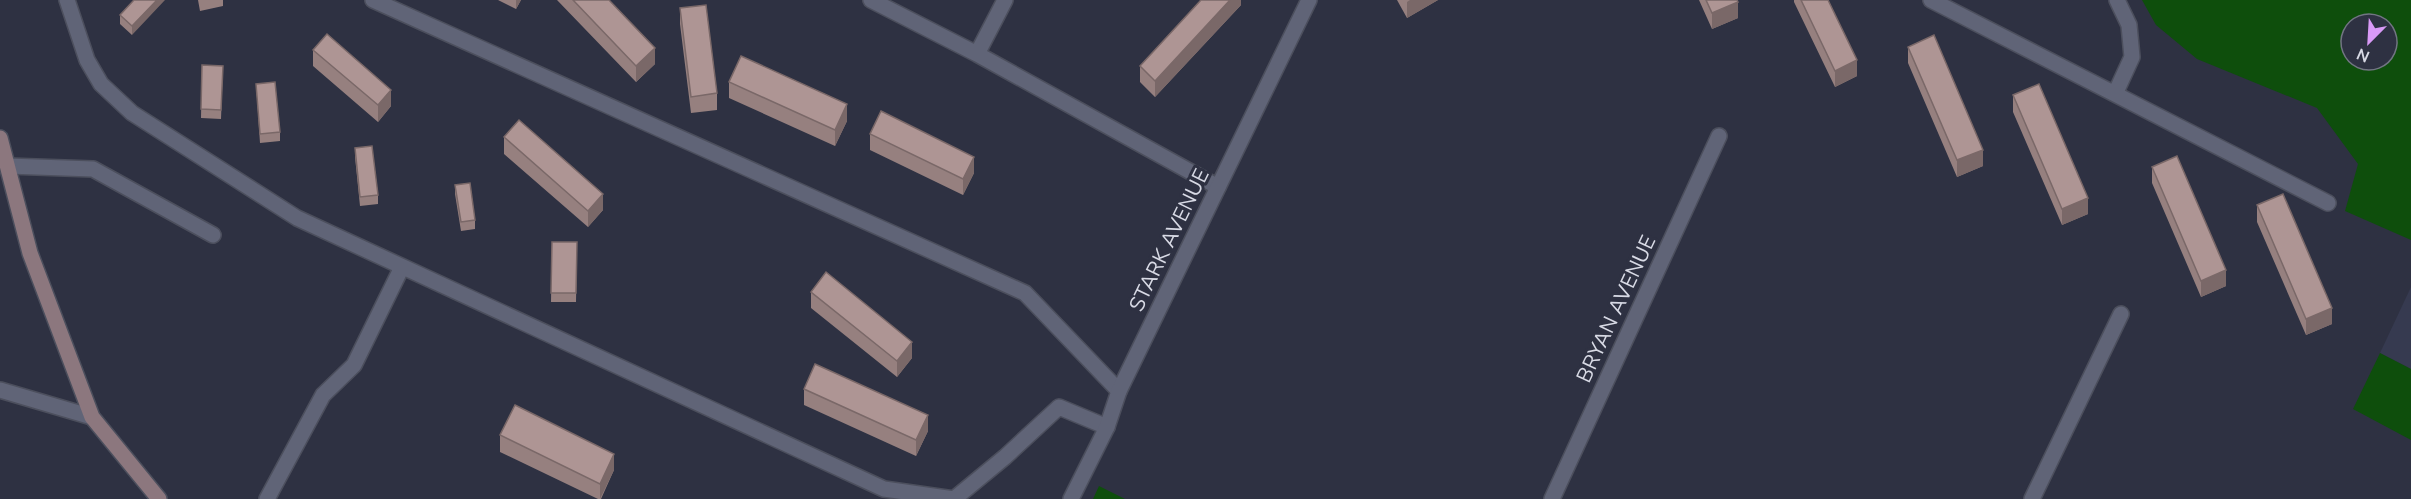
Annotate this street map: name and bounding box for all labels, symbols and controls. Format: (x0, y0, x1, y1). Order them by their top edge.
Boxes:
north arrow (2339, 12, 2399, 72)
text: N (2353, 42, 2373, 67)
street label: STARK AVENUE (1122, 164, 1216, 316)
street label: BRYAN AVENUE (1570, 231, 1662, 387)

